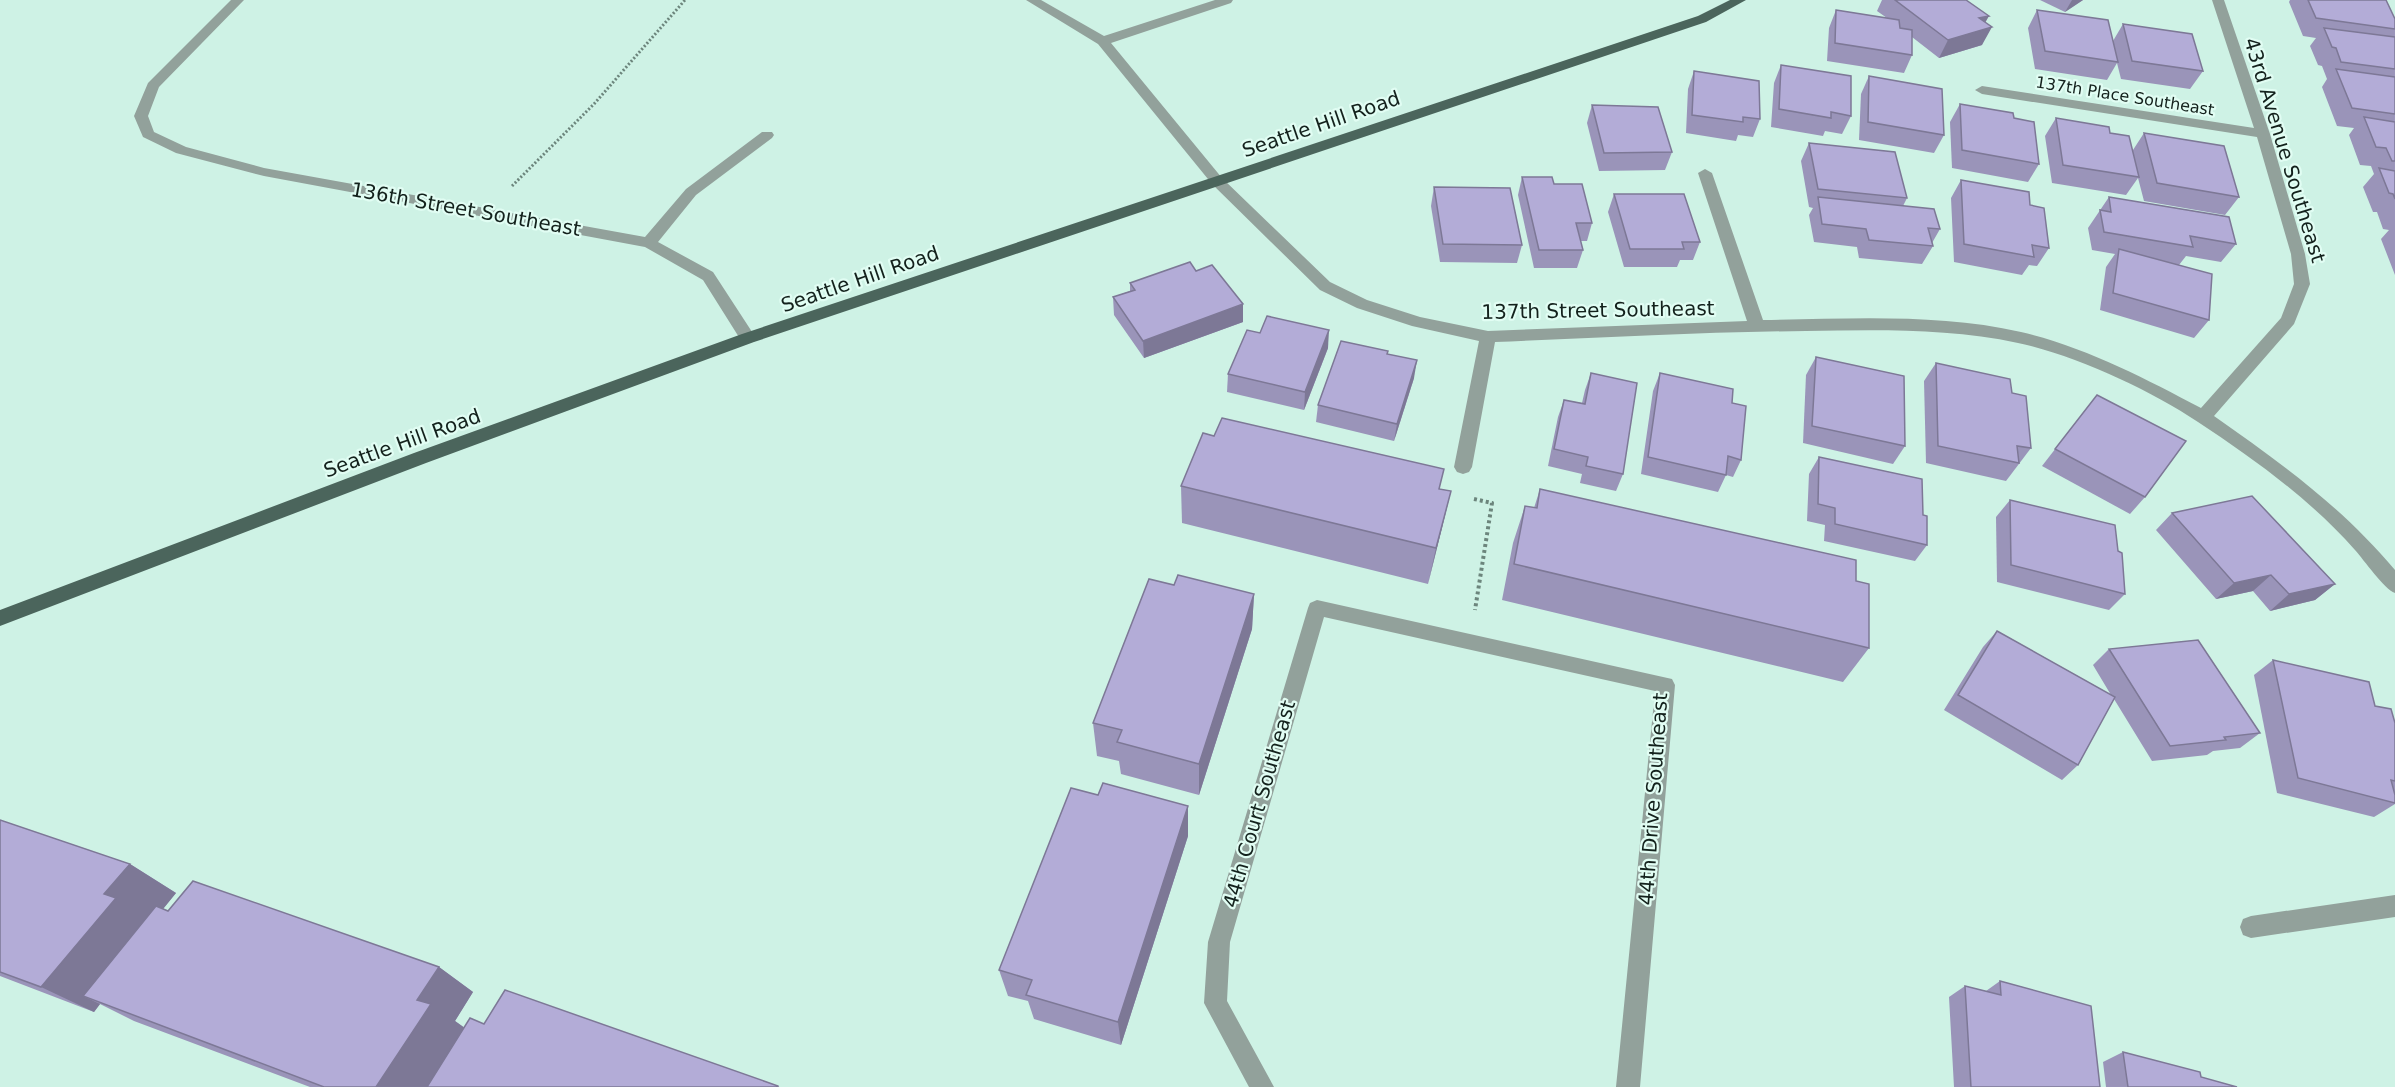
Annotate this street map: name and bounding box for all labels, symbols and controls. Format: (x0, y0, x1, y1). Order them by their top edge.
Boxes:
street label: 43rd Avenue Southeast (2239, 35, 2331, 266)
street label: 137th Place Southeast (2034, 73, 2216, 119)
street label: Seattle Hill Road (1239, 86, 1403, 162)
street label: 136th Street Southeast (349, 177, 583, 241)
street label: Seattle Hill Road (778, 241, 942, 317)
street label: 137th Street Southeast (1481, 296, 1715, 324)
street label: Seattle Hill Road (320, 403, 484, 483)
street label: 44th Drive Southeast (1634, 692, 1672, 906)
street label: 44th Court Southeast (1218, 697, 1300, 910)

